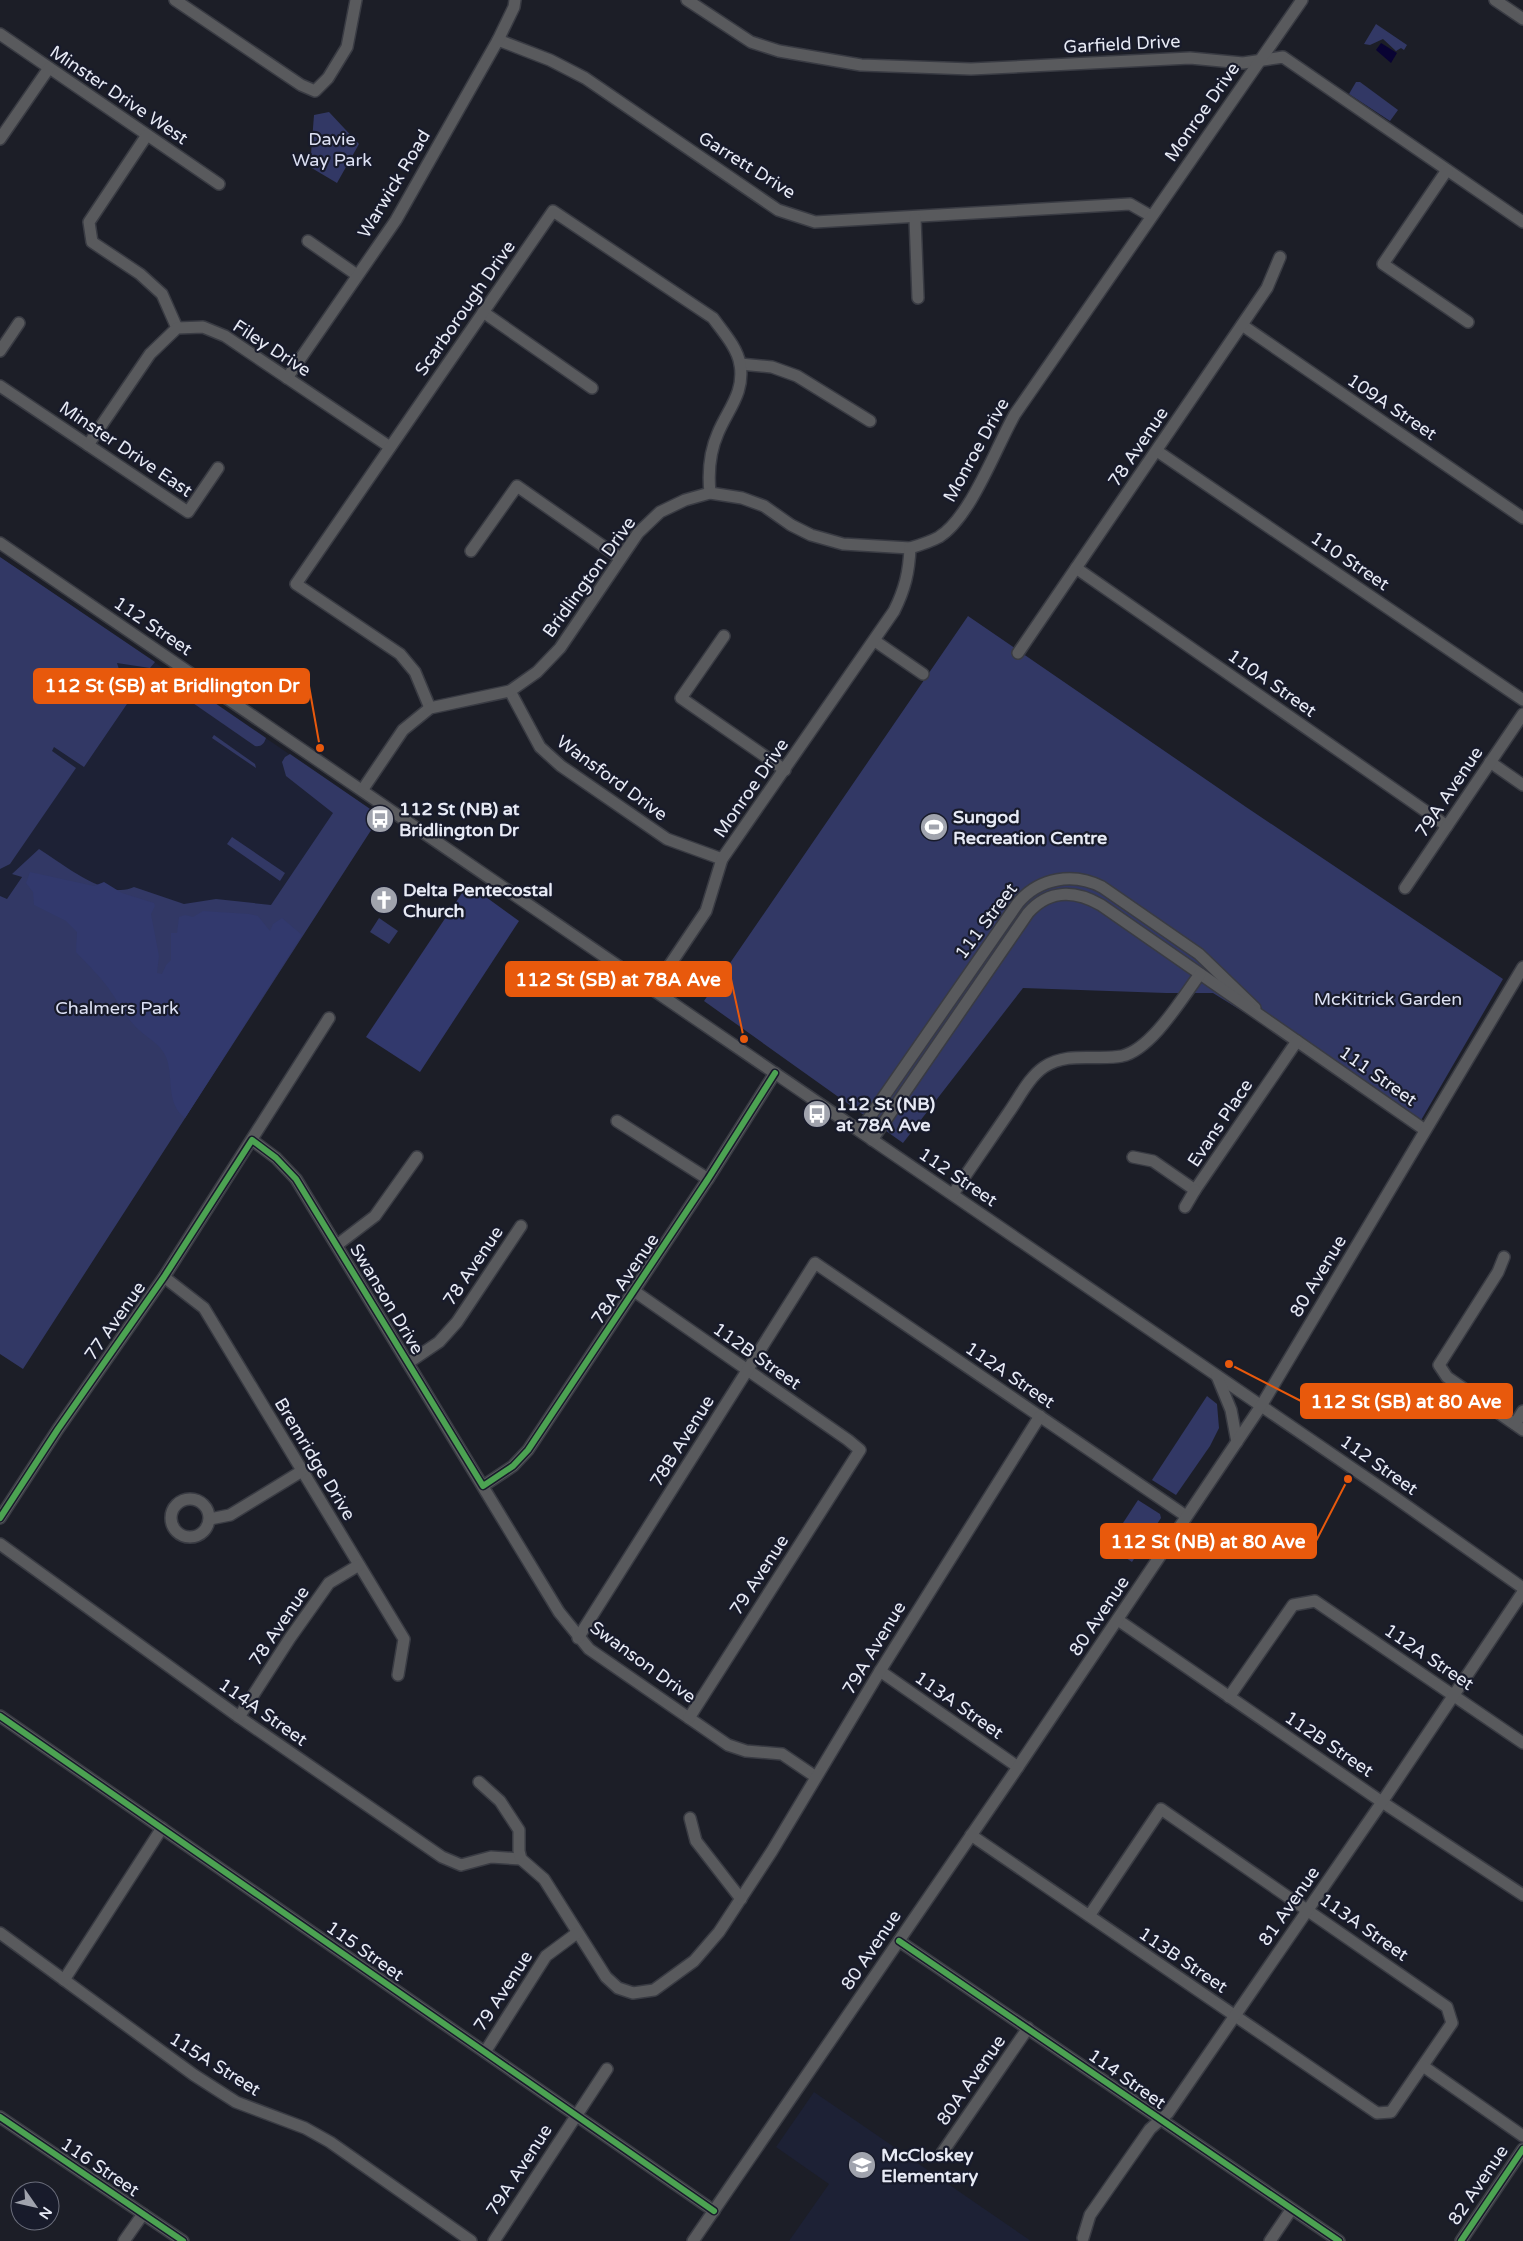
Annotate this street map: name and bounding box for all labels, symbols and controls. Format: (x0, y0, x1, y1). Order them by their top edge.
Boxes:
street label: Garfield Drive (1063, 30, 1181, 58)
street label: Minster Drive West (46, 41, 192, 149)
street label: Monroe Drive (1160, 58, 1244, 166)
street label: Warwick Road (353, 126, 435, 242)
street label: Garrett Drive (694, 126, 800, 204)
park label: Davie Way Park (292, 128, 372, 171)
street label: Scarborough Drive (410, 236, 520, 380)
street label: Filey Drive (229, 315, 315, 381)
street label: 109A Street (1343, 369, 1441, 445)
street label: Monroe Drive (938, 394, 1014, 506)
street label: Minster Drive East (55, 396, 197, 502)
street label: 78 Avenue (1103, 403, 1173, 491)
street label: Bridlington Drive (538, 512, 640, 642)
street label: 110 Street (1307, 527, 1394, 595)
street label: 112 Street (110, 592, 197, 660)
street label: 110A Street (1223, 644, 1321, 722)
callout: 112 St (SB) at Bridlington Dr (34, 669, 309, 703)
text: 112 St (SB) at Bridlington Dr (45, 675, 300, 698)
street label: Wansford Drive (552, 730, 672, 826)
street label: Monroe Drive (709, 734, 793, 842)
street label: 79A Avenue (1410, 742, 1488, 842)
place label: 112 St (NB) at Bridlington Dr (399, 798, 520, 841)
bus stop icon: 112 St (NB) at Bridlington Dr (365, 804, 395, 834)
place label: Sungod Recreation Centre (953, 806, 1107, 849)
sports icon: Sungod Recreation Centre (919, 812, 949, 842)
street label: 111 Street (950, 878, 1022, 964)
place label: Delta Pentecostal Church (403, 879, 553, 922)
church icon: Delta Pentecostal Church (369, 885, 399, 915)
callout: 112 St (SB) at 78A Ave (506, 962, 731, 996)
text: 112 St (SB) at 78A Ave (515, 969, 721, 991)
park label: McKitrick Garden (1314, 988, 1462, 1010)
park label: Chalmers Park (55, 997, 179, 1019)
street label: 111 Street (1335, 1041, 1421, 1111)
street label: Evans Place (1183, 1075, 1257, 1171)
place label: 112 St (NB) at 78A Ave (836, 1093, 935, 1136)
bus stop icon: 112 St (NB) at 78A Ave (802, 1099, 832, 1129)
street label: 112 Street (915, 1143, 1002, 1211)
street label: 78 Avenue (438, 1222, 508, 1310)
street label: 78A Avenue (586, 1229, 664, 1329)
street label: 80 Avenue (1285, 1231, 1351, 1321)
street label: Swanson Drive (345, 1240, 429, 1358)
street label: 77 Avenue (80, 1277, 150, 1365)
street label: 112B Street (709, 1318, 805, 1394)
street label: 112A Street (961, 1337, 1059, 1413)
callout: 112 St (SB) at 80 Ave (1301, 1384, 1512, 1418)
street label: 78B Avenue (645, 1391, 719, 1491)
text: 112 St (SB) at 80 Ave (1310, 1391, 1502, 1413)
street label: Bremridge Drive (270, 1394, 360, 1524)
street label: 112 Street (1336, 1430, 1422, 1500)
callout: 112 St (NB) at 80 Ave (1101, 1524, 1316, 1558)
street label: 79 Avenue (725, 1531, 793, 1619)
text: 112 St (NB) at 80 Ave (1110, 1531, 1306, 1553)
street label: 80 Avenue (1064, 1572, 1134, 1660)
street label: 78 Avenue (244, 1582, 314, 1670)
street label: 79A Avenue (837, 1597, 911, 1699)
street label: Swanson Drive (586, 1616, 700, 1708)
street label: 112A Street (1380, 1619, 1478, 1695)
street label: 113A Street (910, 1666, 1008, 1744)
street label: 114A Street (214, 1673, 312, 1751)
street label: 112B Street (1280, 1706, 1378, 1782)
street label: 81 Avenue (1254, 1862, 1324, 1950)
street label: 113A Street (1315, 1888, 1413, 1966)
street label: 80 Avenue (836, 1906, 906, 1994)
street label: 115 Street (322, 1916, 408, 1986)
street label: 113B Street (1134, 1922, 1232, 1998)
street label: 79 Avenue (469, 1947, 537, 2035)
street label: 115A Street (165, 2027, 265, 2101)
street label: 80A Avenue (932, 2031, 1010, 2129)
street label: 114 Street (1084, 2044, 1170, 2114)
street label: 79A Avenue (481, 2120, 557, 2220)
street label: 116 Street (57, 2133, 144, 2201)
street label: 82 Avenue (1443, 2141, 1513, 2229)
place label: McCloskey Elementary (881, 2144, 978, 2187)
school or university icon: McCloskey Elementary (847, 2150, 877, 2180)
north arrow (10, 2181, 60, 2231)
text: N (35, 2204, 56, 2222)

